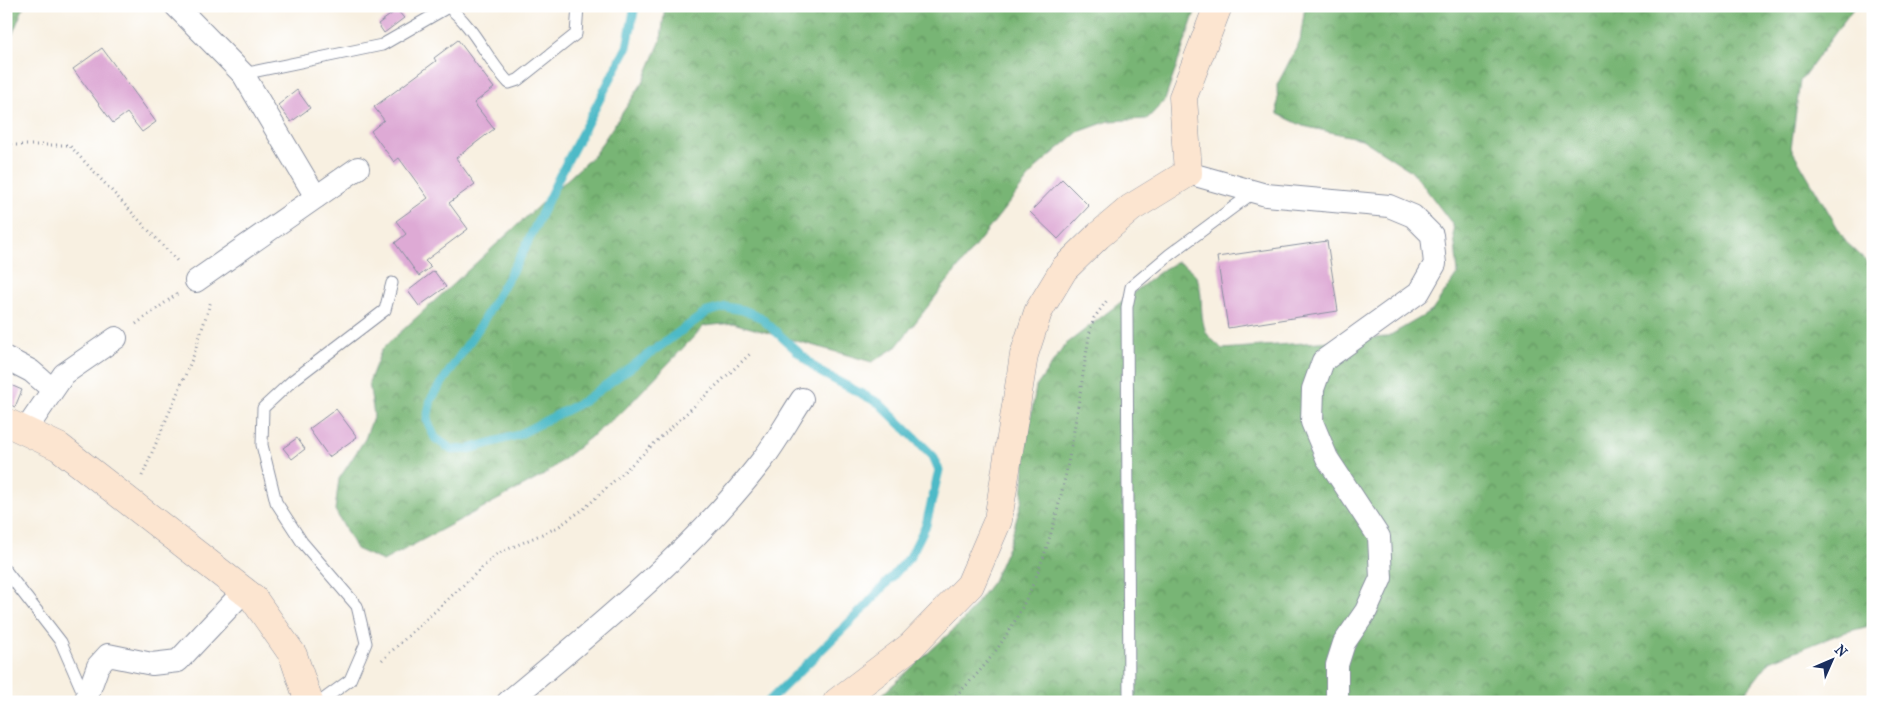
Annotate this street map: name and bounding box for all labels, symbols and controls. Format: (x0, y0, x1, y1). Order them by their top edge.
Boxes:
north arrow (1806, 636, 1856, 686)
text: N (1831, 641, 1851, 661)

